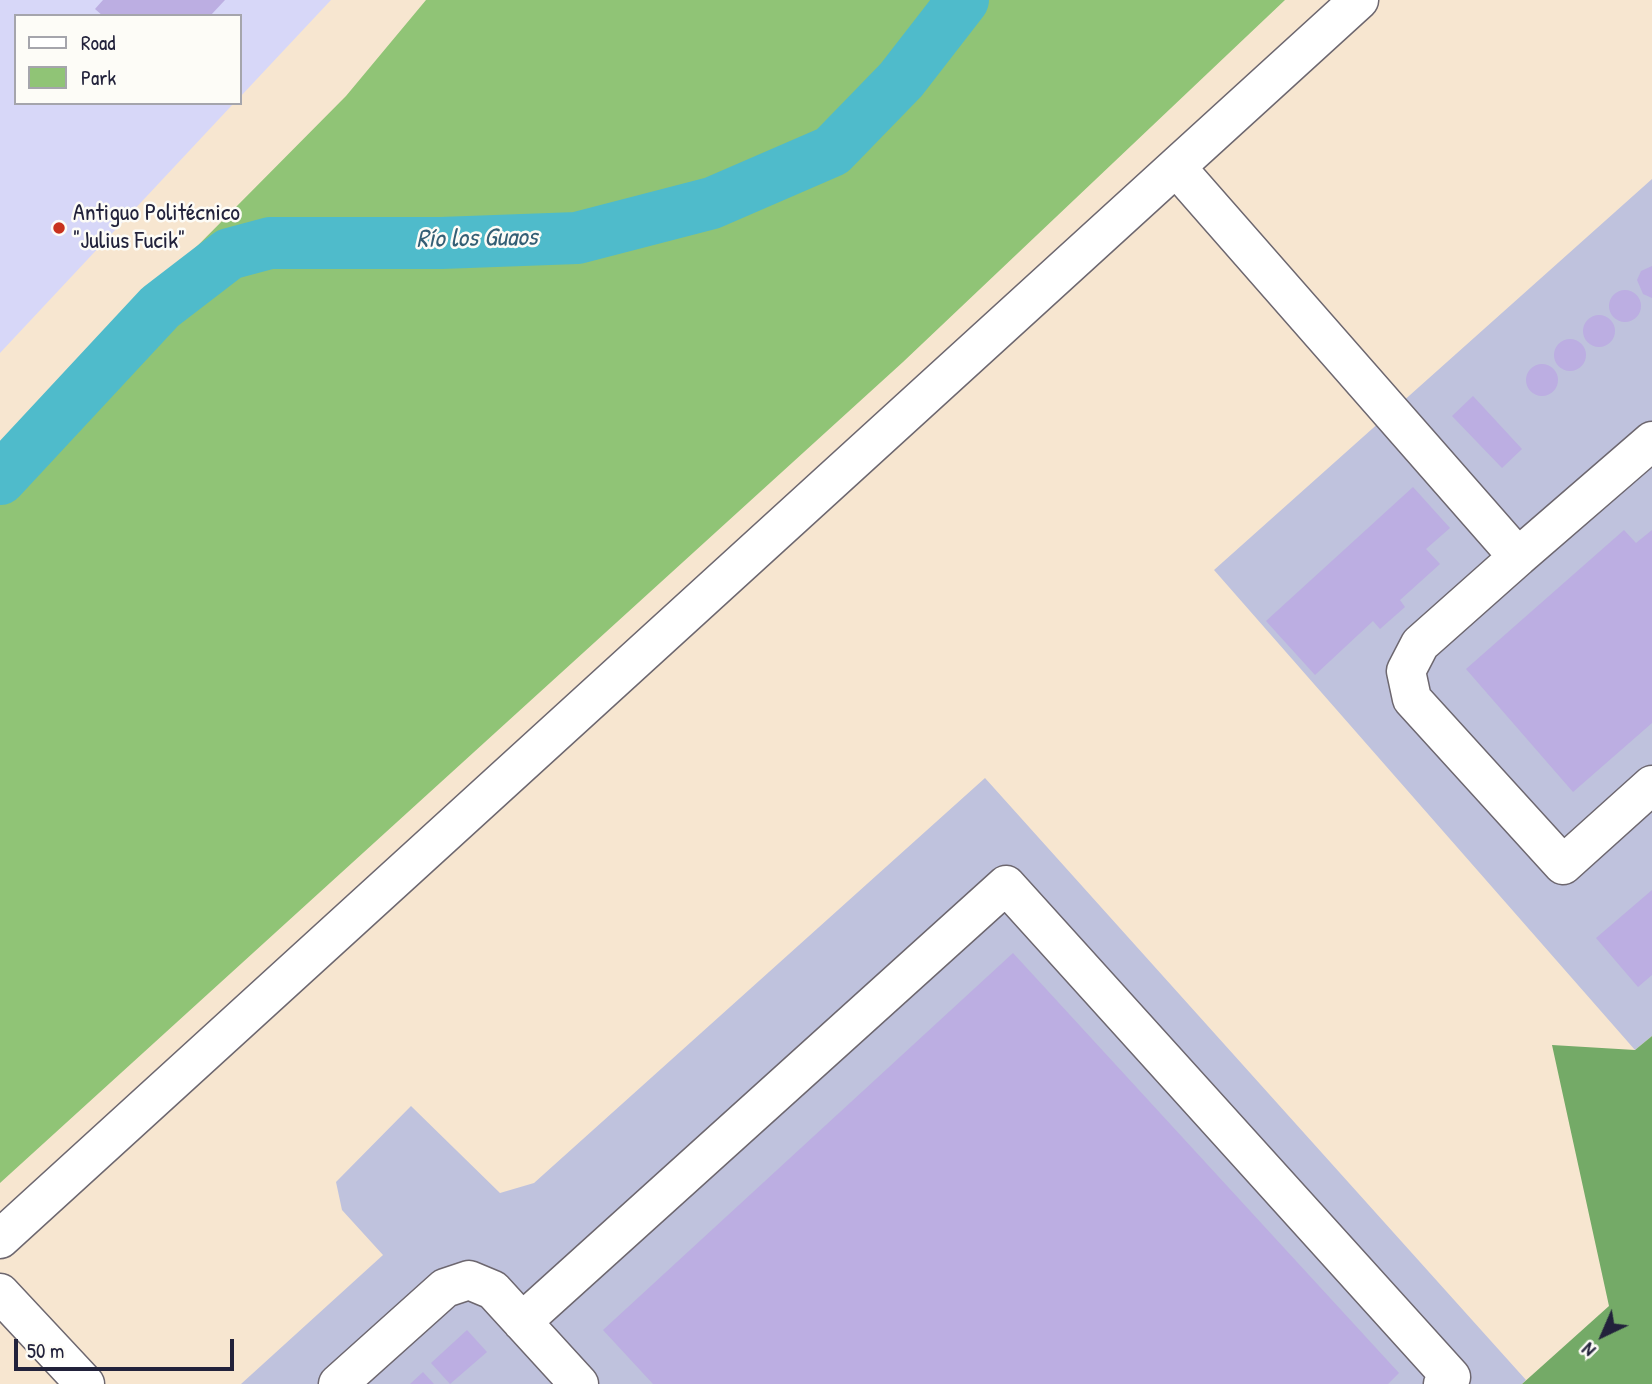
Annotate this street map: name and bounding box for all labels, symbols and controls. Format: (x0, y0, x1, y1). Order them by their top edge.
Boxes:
legend (14, 14, 242, 105)
text: Road (81, 28, 115, 57)
text: Park (81, 63, 116, 92)
place label: Antiguo Politécnico "Julius Fucik" (73, 200, 240, 256)
marker: Antiguo Politécnico "Julius Fucik" (51, 220, 67, 236)
water label: Río los Guaos (416, 222, 538, 256)
north arrow (1568, 1300, 1638, 1370)
scale bar (18, 1324, 238, 1368)
text: 50 m (27, 1336, 64, 1365)
text: N (1576, 1337, 1601, 1363)

